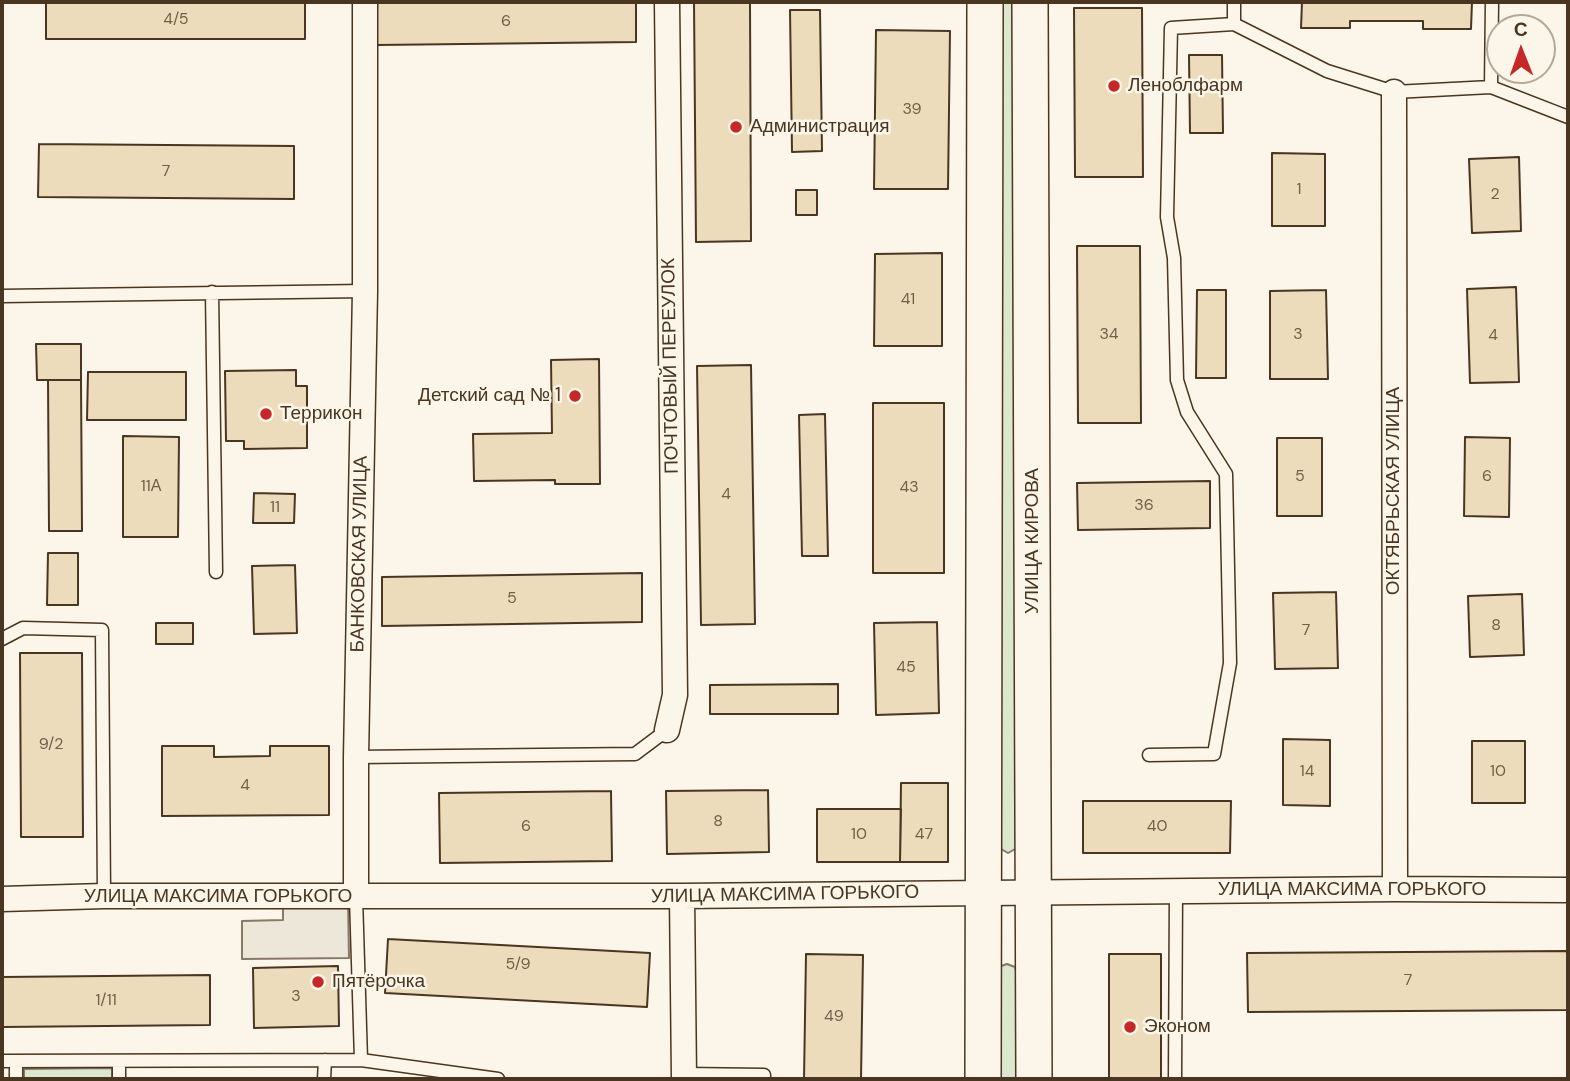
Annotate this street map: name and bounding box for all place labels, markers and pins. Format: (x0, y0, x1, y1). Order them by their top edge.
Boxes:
place label: Леноблфарм (1128, 75, 1243, 97)
marker: Леноблфарм (1106, 78, 1122, 94)
place label: Администрация (750, 116, 890, 138)
marker: Администрация (728, 119, 744, 135)
place label: Детский сад № 1 (418, 385, 561, 407)
marker: Детский сад № 1 (567, 388, 583, 404)
place label: Террикон (280, 403, 362, 425)
marker: Террикон (258, 406, 274, 422)
place label: Пятёрочка (332, 971, 425, 993)
marker: Пятёрочка (310, 974, 326, 990)
place label: Эконом (1144, 1016, 1211, 1038)
marker: Эконом (1122, 1019, 1138, 1035)

